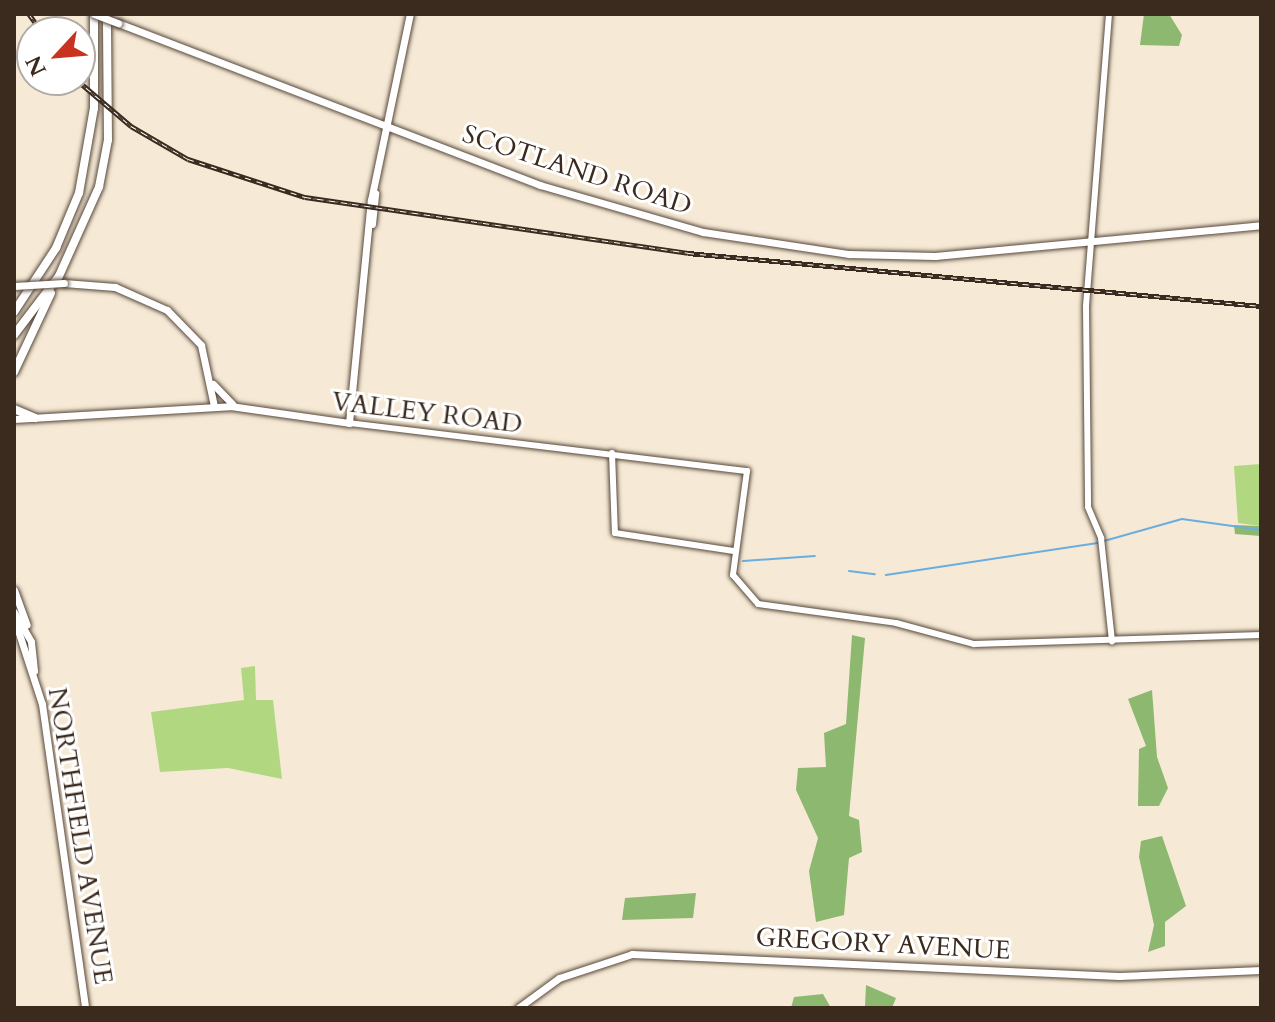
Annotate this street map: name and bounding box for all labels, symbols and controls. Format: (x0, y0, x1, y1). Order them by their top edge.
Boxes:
north arrow (16, 16, 96, 96)
text: N (19, 50, 54, 81)
street label: SCOTLAND ROAD (458, 118, 696, 222)
street label: VALLEY ROAD (330, 386, 524, 440)
street label: NORTHFIELD AVENUE (41, 685, 119, 987)
street label: GREGORY AVENUE (755, 922, 1011, 966)

